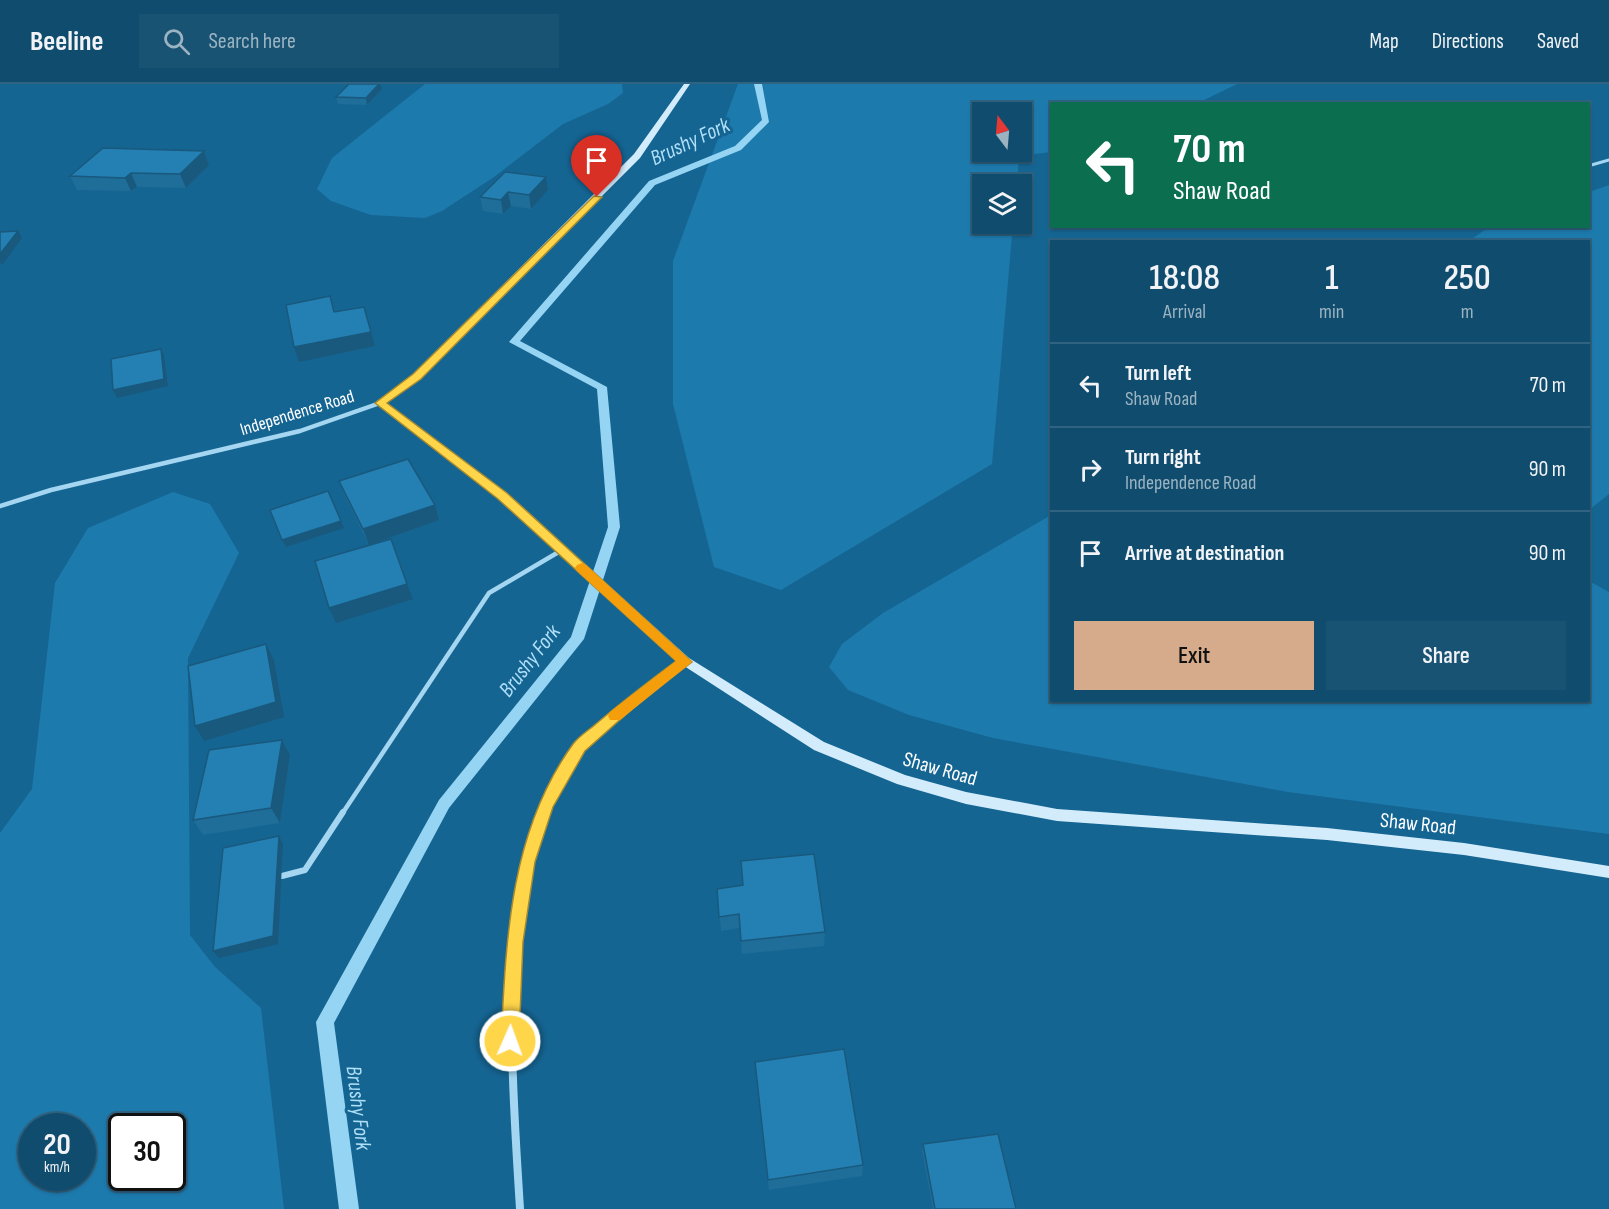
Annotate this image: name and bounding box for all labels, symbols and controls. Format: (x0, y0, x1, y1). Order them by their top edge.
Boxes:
search box (139, 14, 559, 68)
text: Beeline (30, 25, 103, 58)
icon: search (160, 25, 193, 58)
text: Search here (208, 28, 296, 55)
text: Map (1369, 29, 1399, 54)
text: Directions (1432, 29, 1504, 54)
text: Saved (1537, 29, 1579, 54)
north arrow (972, 102, 1032, 162)
map controls (972, 102, 1032, 234)
water label: Brushy Fork (646, 112, 735, 172)
text: 70 m (1173, 124, 1246, 175)
icon: left (1074, 126, 1152, 204)
pin (571, 135, 622, 197)
icon: arrive (580, 144, 613, 177)
button: layers (972, 174, 1032, 234)
text: Shaw Road (1173, 175, 1271, 207)
text: 18:08 (1149, 257, 1220, 300)
text: 1 (1325, 257, 1338, 300)
text: 250 (1443, 257, 1491, 300)
text: Arrival (1163, 300, 1206, 324)
text: min (1319, 300, 1344, 324)
text: m (1461, 300, 1474, 324)
text: Turn left (1125, 360, 1191, 387)
icon: left (1074, 369, 1107, 402)
text: 70 m (1530, 372, 1566, 399)
street label: Independence Road (237, 386, 357, 440)
text: Shaw Road (1125, 387, 1197, 411)
text: Turn right (1125, 444, 1201, 471)
icon: right (1074, 453, 1107, 486)
text: 90 m (1529, 456, 1566, 483)
text: Independence Road (1125, 471, 1256, 495)
icon: arrive (1074, 537, 1107, 570)
text: Arrive at destination (1125, 540, 1284, 567)
text: 90 m (1529, 540, 1566, 567)
water label: Brushy Fork (493, 619, 567, 703)
button: Exit (1074, 621, 1314, 690)
button: Share (1326, 621, 1566, 690)
street label: Shaw Road (900, 747, 980, 791)
street label: Shaw Road (1379, 808, 1457, 840)
position arrow (478, 1009, 542, 1073)
water label: Brushy Fork (339, 1064, 377, 1152)
speed limit sign: 30 (108, 1113, 186, 1191)
text: 20 (43, 1127, 71, 1163)
text: km/h (44, 1158, 70, 1177)

